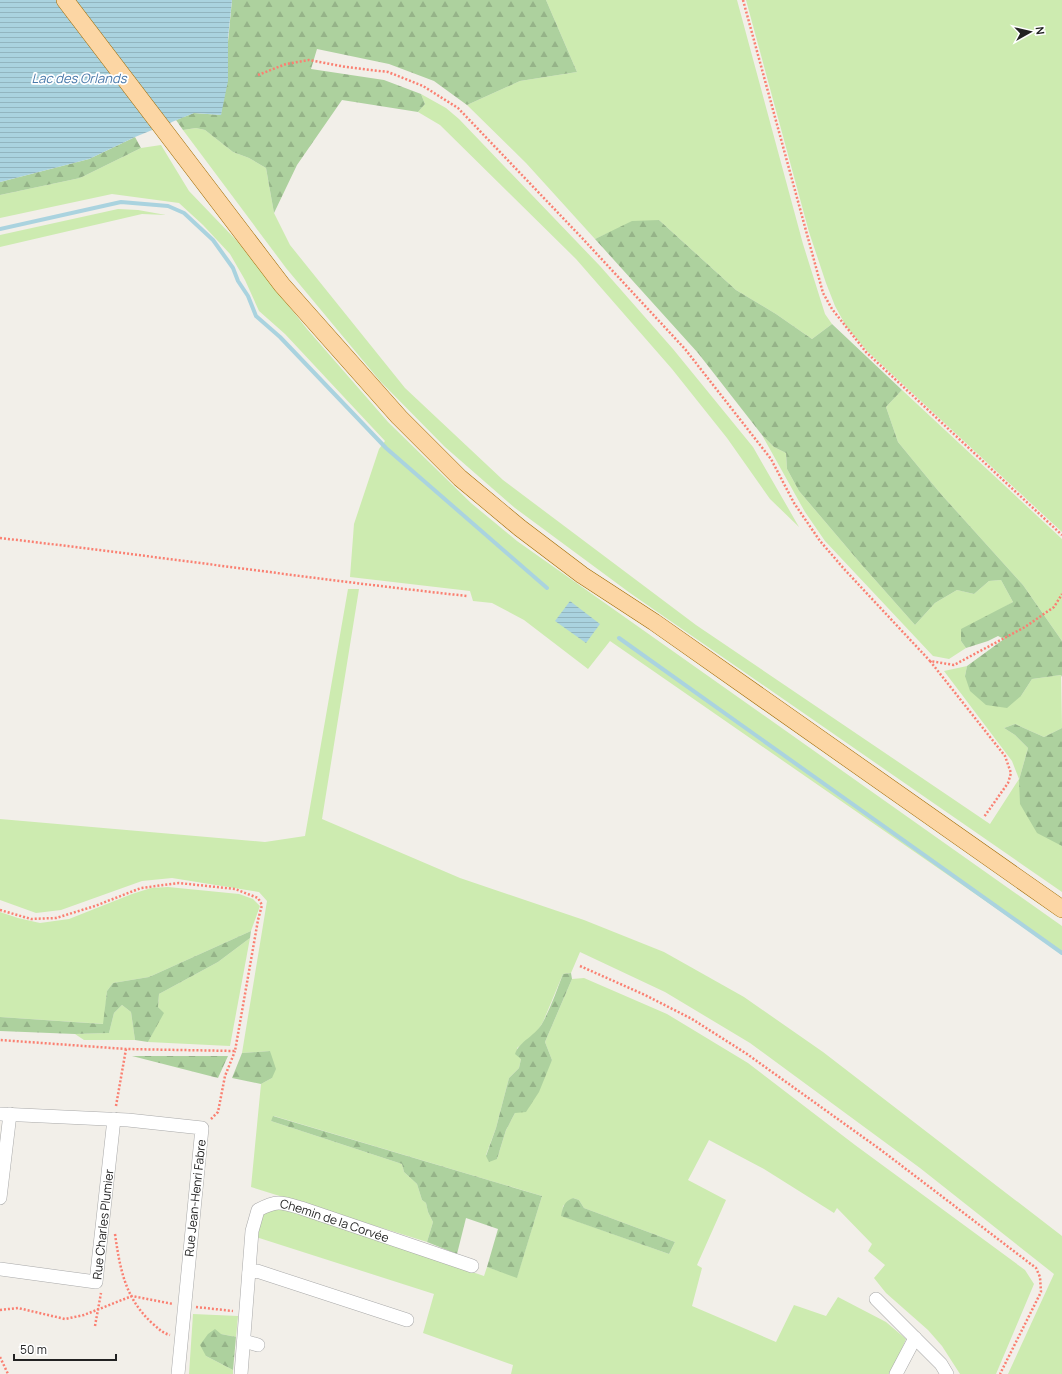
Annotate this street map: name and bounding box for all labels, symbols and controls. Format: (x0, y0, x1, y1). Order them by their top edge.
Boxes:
north arrow (1010, 12, 1050, 52)
text: N (1032, 26, 1048, 36)
water label: Lac des Orlands (32, 69, 128, 87)
street label: Rue Jean-Henri Fabre (180, 1138, 210, 1258)
street label: Rue Charles Plumier (88, 1167, 117, 1280)
street label: Chemin de la Corvée (279, 1194, 391, 1246)
scale bar (14, 1336, 116, 1362)
text: 50 m (20, 1341, 47, 1358)

